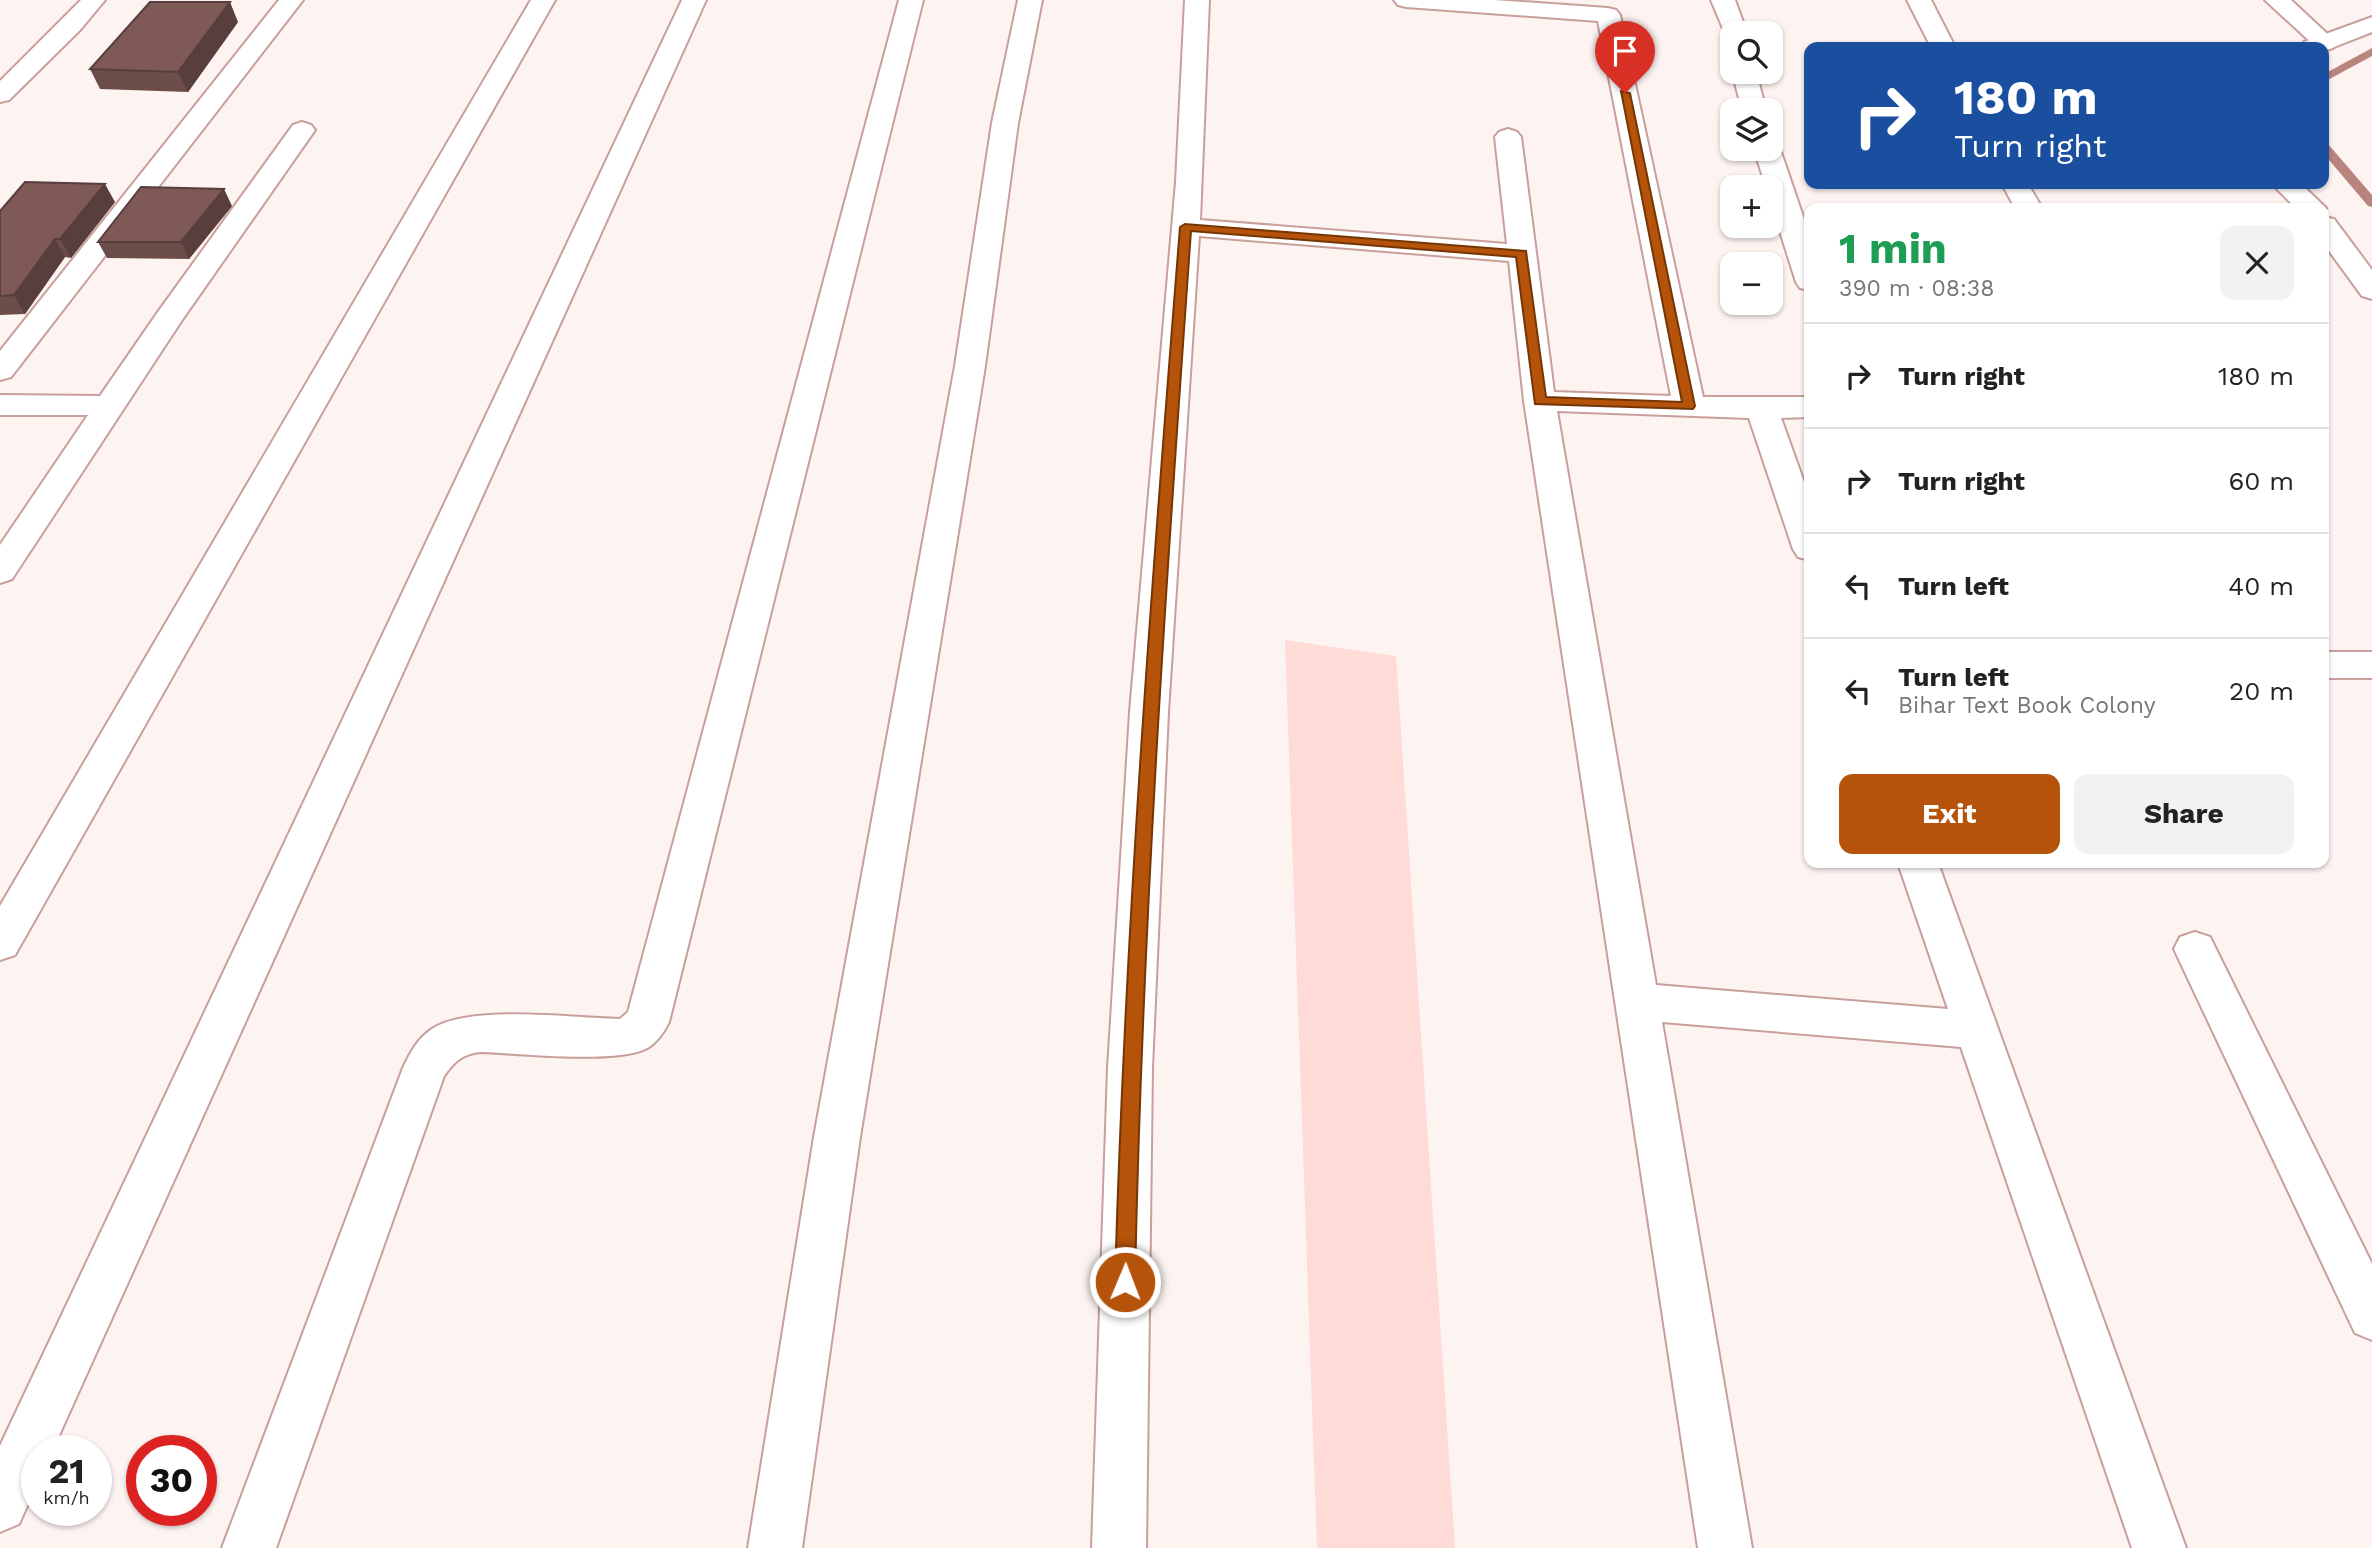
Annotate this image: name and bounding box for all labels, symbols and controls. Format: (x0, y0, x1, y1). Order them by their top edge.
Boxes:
pin (1595, 21, 1655, 93)
map controls (1720, 21, 1783, 315)
button: search (1720, 21, 1783, 84)
icon: arrive (1606, 32, 1644, 70)
text: 180 m (1954, 68, 2098, 126)
icon: right (1839, 70, 1930, 161)
button: layers (1720, 98, 1783, 161)
text: Turn right (1954, 127, 2106, 165)
button: + (1720, 175, 1783, 238)
text: 1 min (1839, 224, 1947, 273)
button: close (2220, 226, 2294, 300)
button: − (1720, 252, 1783, 315)
text: 390 m · 08:38 (1839, 275, 1994, 302)
icon: right (1839, 357, 1877, 395)
text: Turn right (1898, 361, 2025, 391)
text: 180 m (2218, 361, 2294, 391)
icon: right (1839, 462, 1877, 500)
text: Turn right (1898, 466, 2025, 496)
text: 60 m (2228, 466, 2294, 496)
icon: left (1839, 567, 1877, 605)
text: Turn left (1898, 571, 2009, 601)
text: 40 m (2228, 571, 2294, 601)
text: Turn left (1898, 662, 2009, 692)
icon: left (1839, 672, 1877, 710)
text: 20 m (2229, 676, 2294, 706)
text: Bihar Text Book Colony (1898, 692, 2156, 719)
button: Exit (1839, 774, 2060, 854)
button: Share (2074, 774, 2294, 854)
position arrow (1088, 1245, 1162, 1319)
speed limit sign: 30 (126, 1435, 217, 1526)
text: 21 (49, 1450, 84, 1492)
text: km/h (43, 1487, 90, 1508)

